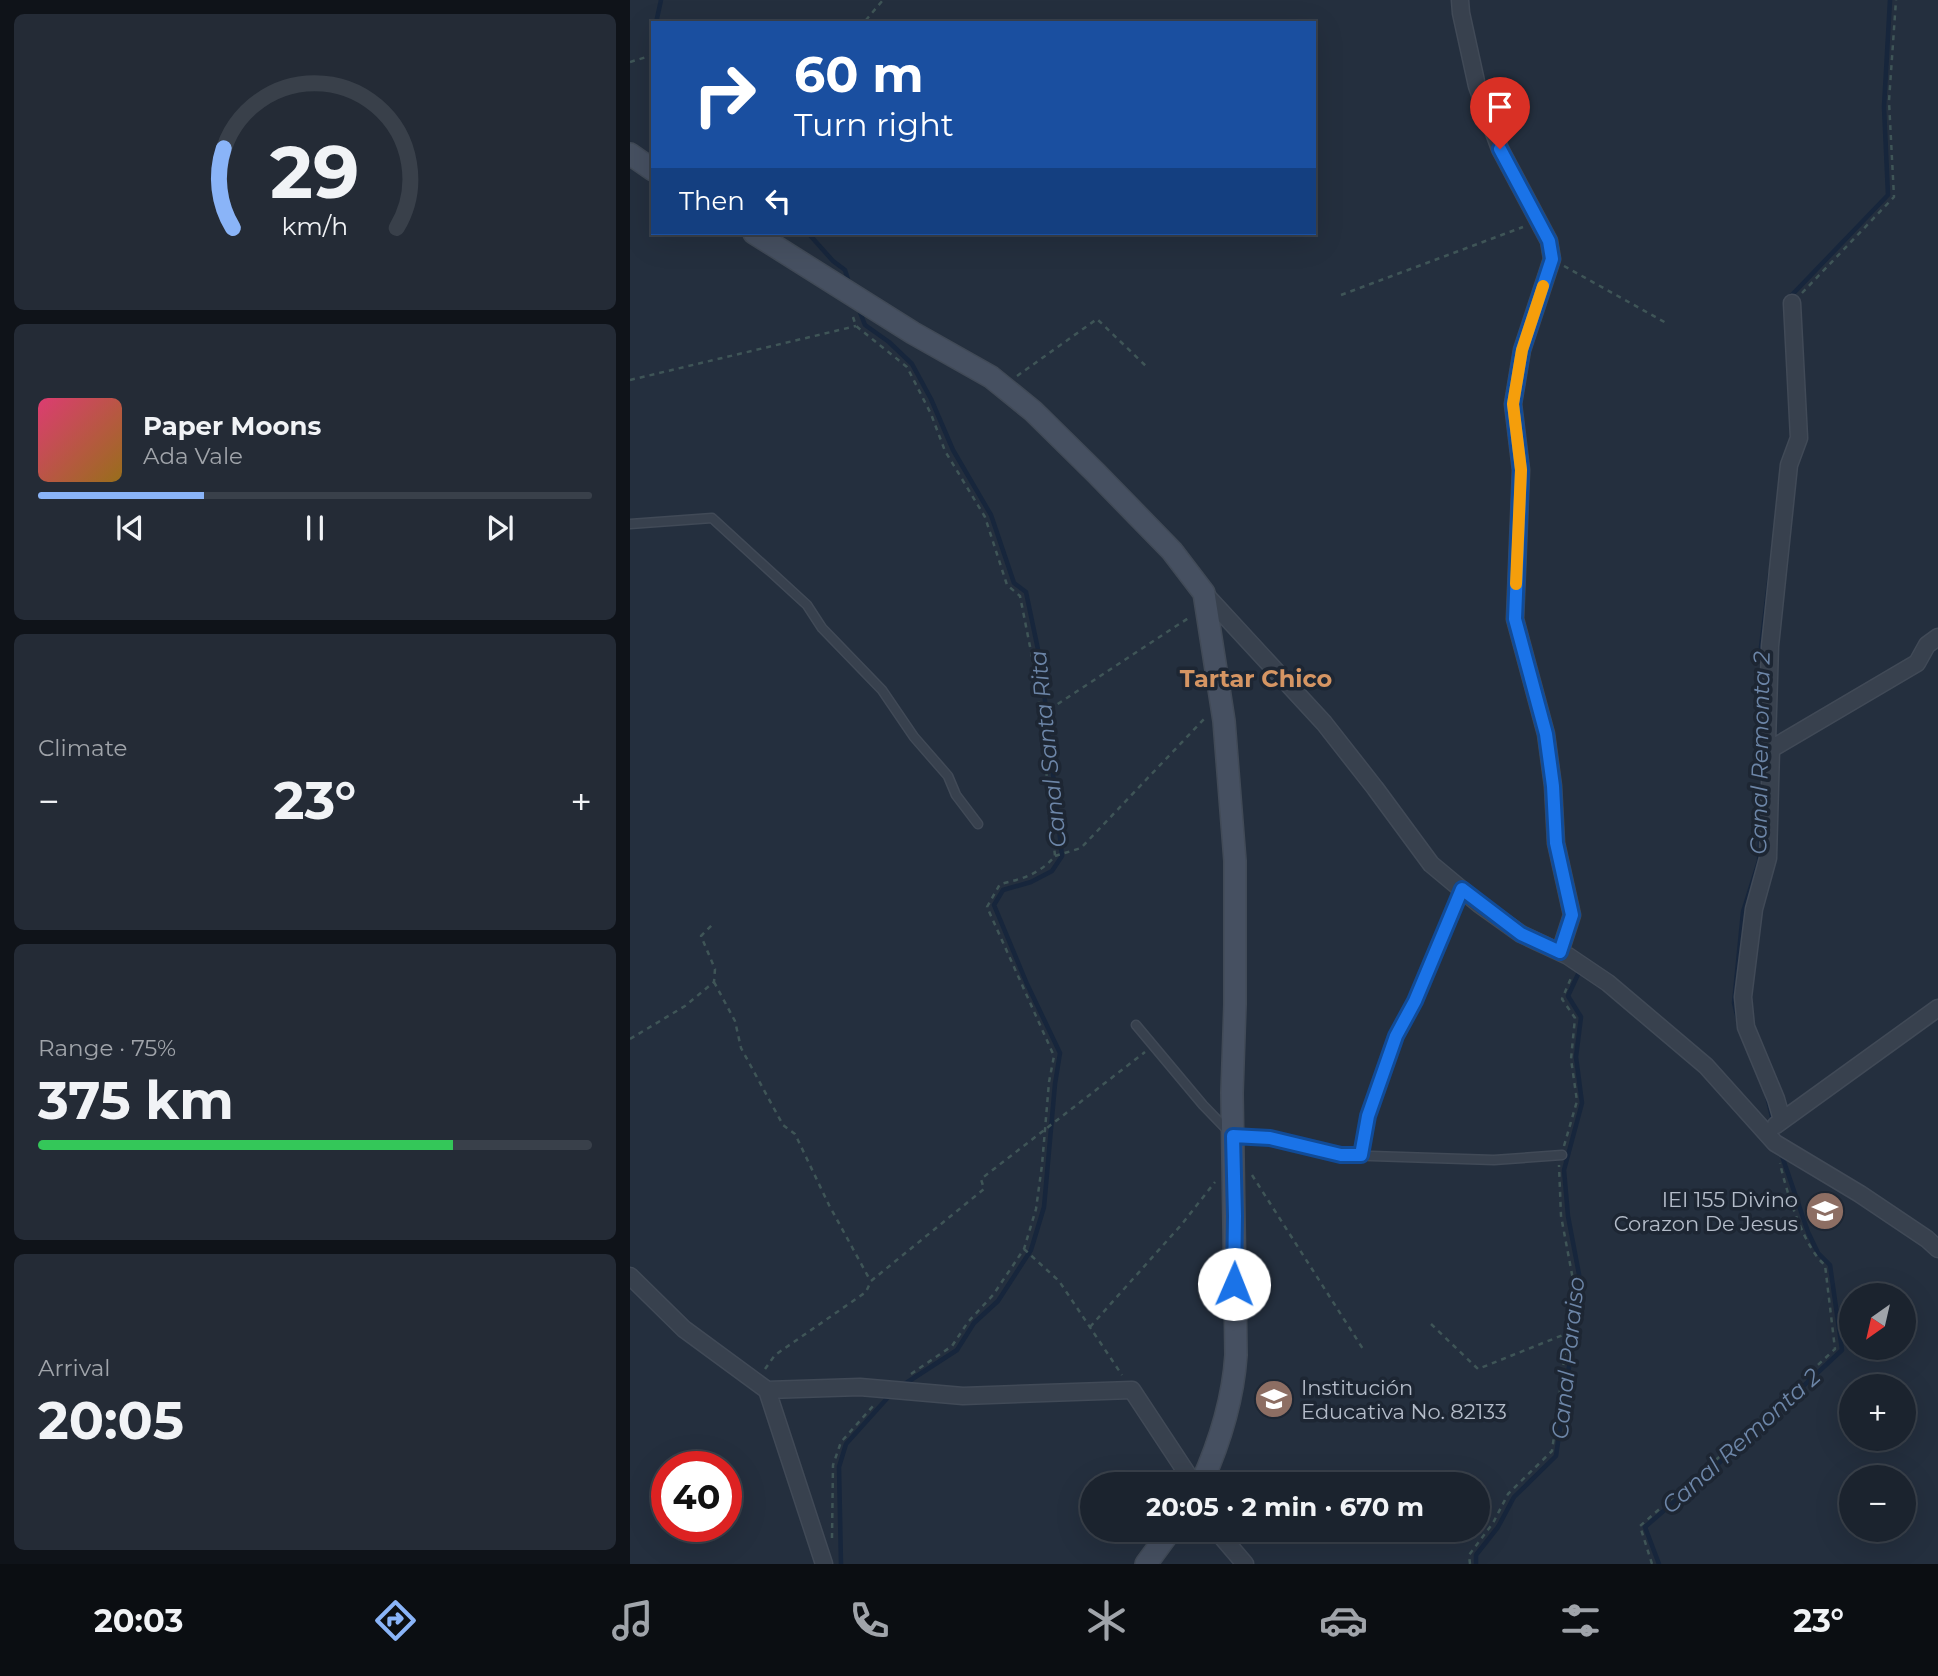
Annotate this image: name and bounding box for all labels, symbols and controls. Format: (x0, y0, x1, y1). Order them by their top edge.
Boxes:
text: 60 m (794, 45, 924, 104)
icon: right (679, 49, 770, 140)
pin (1470, 77, 1530, 149)
icon: arrive (1481, 88, 1519, 126)
text: Turn right (794, 105, 954, 144)
text: 29 (270, 128, 360, 216)
icon: left (759, 182, 797, 220)
text: Then (679, 185, 745, 217)
text: km/h (282, 211, 348, 241)
text: Paper Moons (143, 410, 321, 442)
text: Ada Vale (143, 442, 243, 470)
icon: previous (111, 509, 149, 547)
icon: pause (296, 509, 334, 547)
icon: next (481, 509, 519, 547)
water label: Canal Santa Rita (1024, 649, 1072, 849)
water label: Canal Remonta 2 (1744, 651, 1776, 855)
district label: Tartar Chico (1180, 664, 1332, 693)
text: Climate (38, 734, 127, 762)
text: 23° (274, 769, 356, 832)
text: − (38, 778, 60, 825)
text: + (570, 778, 592, 825)
text: Range · 75% (38, 1034, 176, 1062)
text: 375 km (38, 1069, 234, 1132)
place label: IEI 155 Divino Corazon De Jesus (1614, 1187, 1798, 1236)
school or university icon: IEI 155 Divino Corazon De Jesus (1804, 1190, 1846, 1232)
position arrow (1197, 1247, 1271, 1321)
water label: Canal Paraiso (1546, 1275, 1590, 1441)
north arrow (1839, 1283, 1916, 1360)
map controls (1839, 1283, 1916, 1542)
text: Arrival (38, 1354, 111, 1382)
water label: Canal Remonta 2 (1656, 1363, 1826, 1519)
button: + (1839, 1374, 1916, 1451)
place label: Institución Educativa No. 82133 (1301, 1375, 1507, 1424)
school or university icon: Institución Educativa No. 82133 (1253, 1378, 1295, 1420)
text: 20:05 (38, 1389, 184, 1452)
speed limit sign: 40 (651, 1451, 742, 1542)
button: − (1839, 1465, 1916, 1542)
text: 20:05 · 2 min · 670 m (1146, 1491, 1424, 1523)
icon: directions (371, 1596, 420, 1645)
icon: music (608, 1596, 657, 1645)
icon: phone (845, 1596, 894, 1645)
icon: climate (1082, 1596, 1131, 1645)
icon: car (1319, 1596, 1368, 1645)
icon: filters (1556, 1596, 1605, 1645)
text: 20:03 (94, 1601, 183, 1640)
text: 23° (1793, 1601, 1844, 1640)

